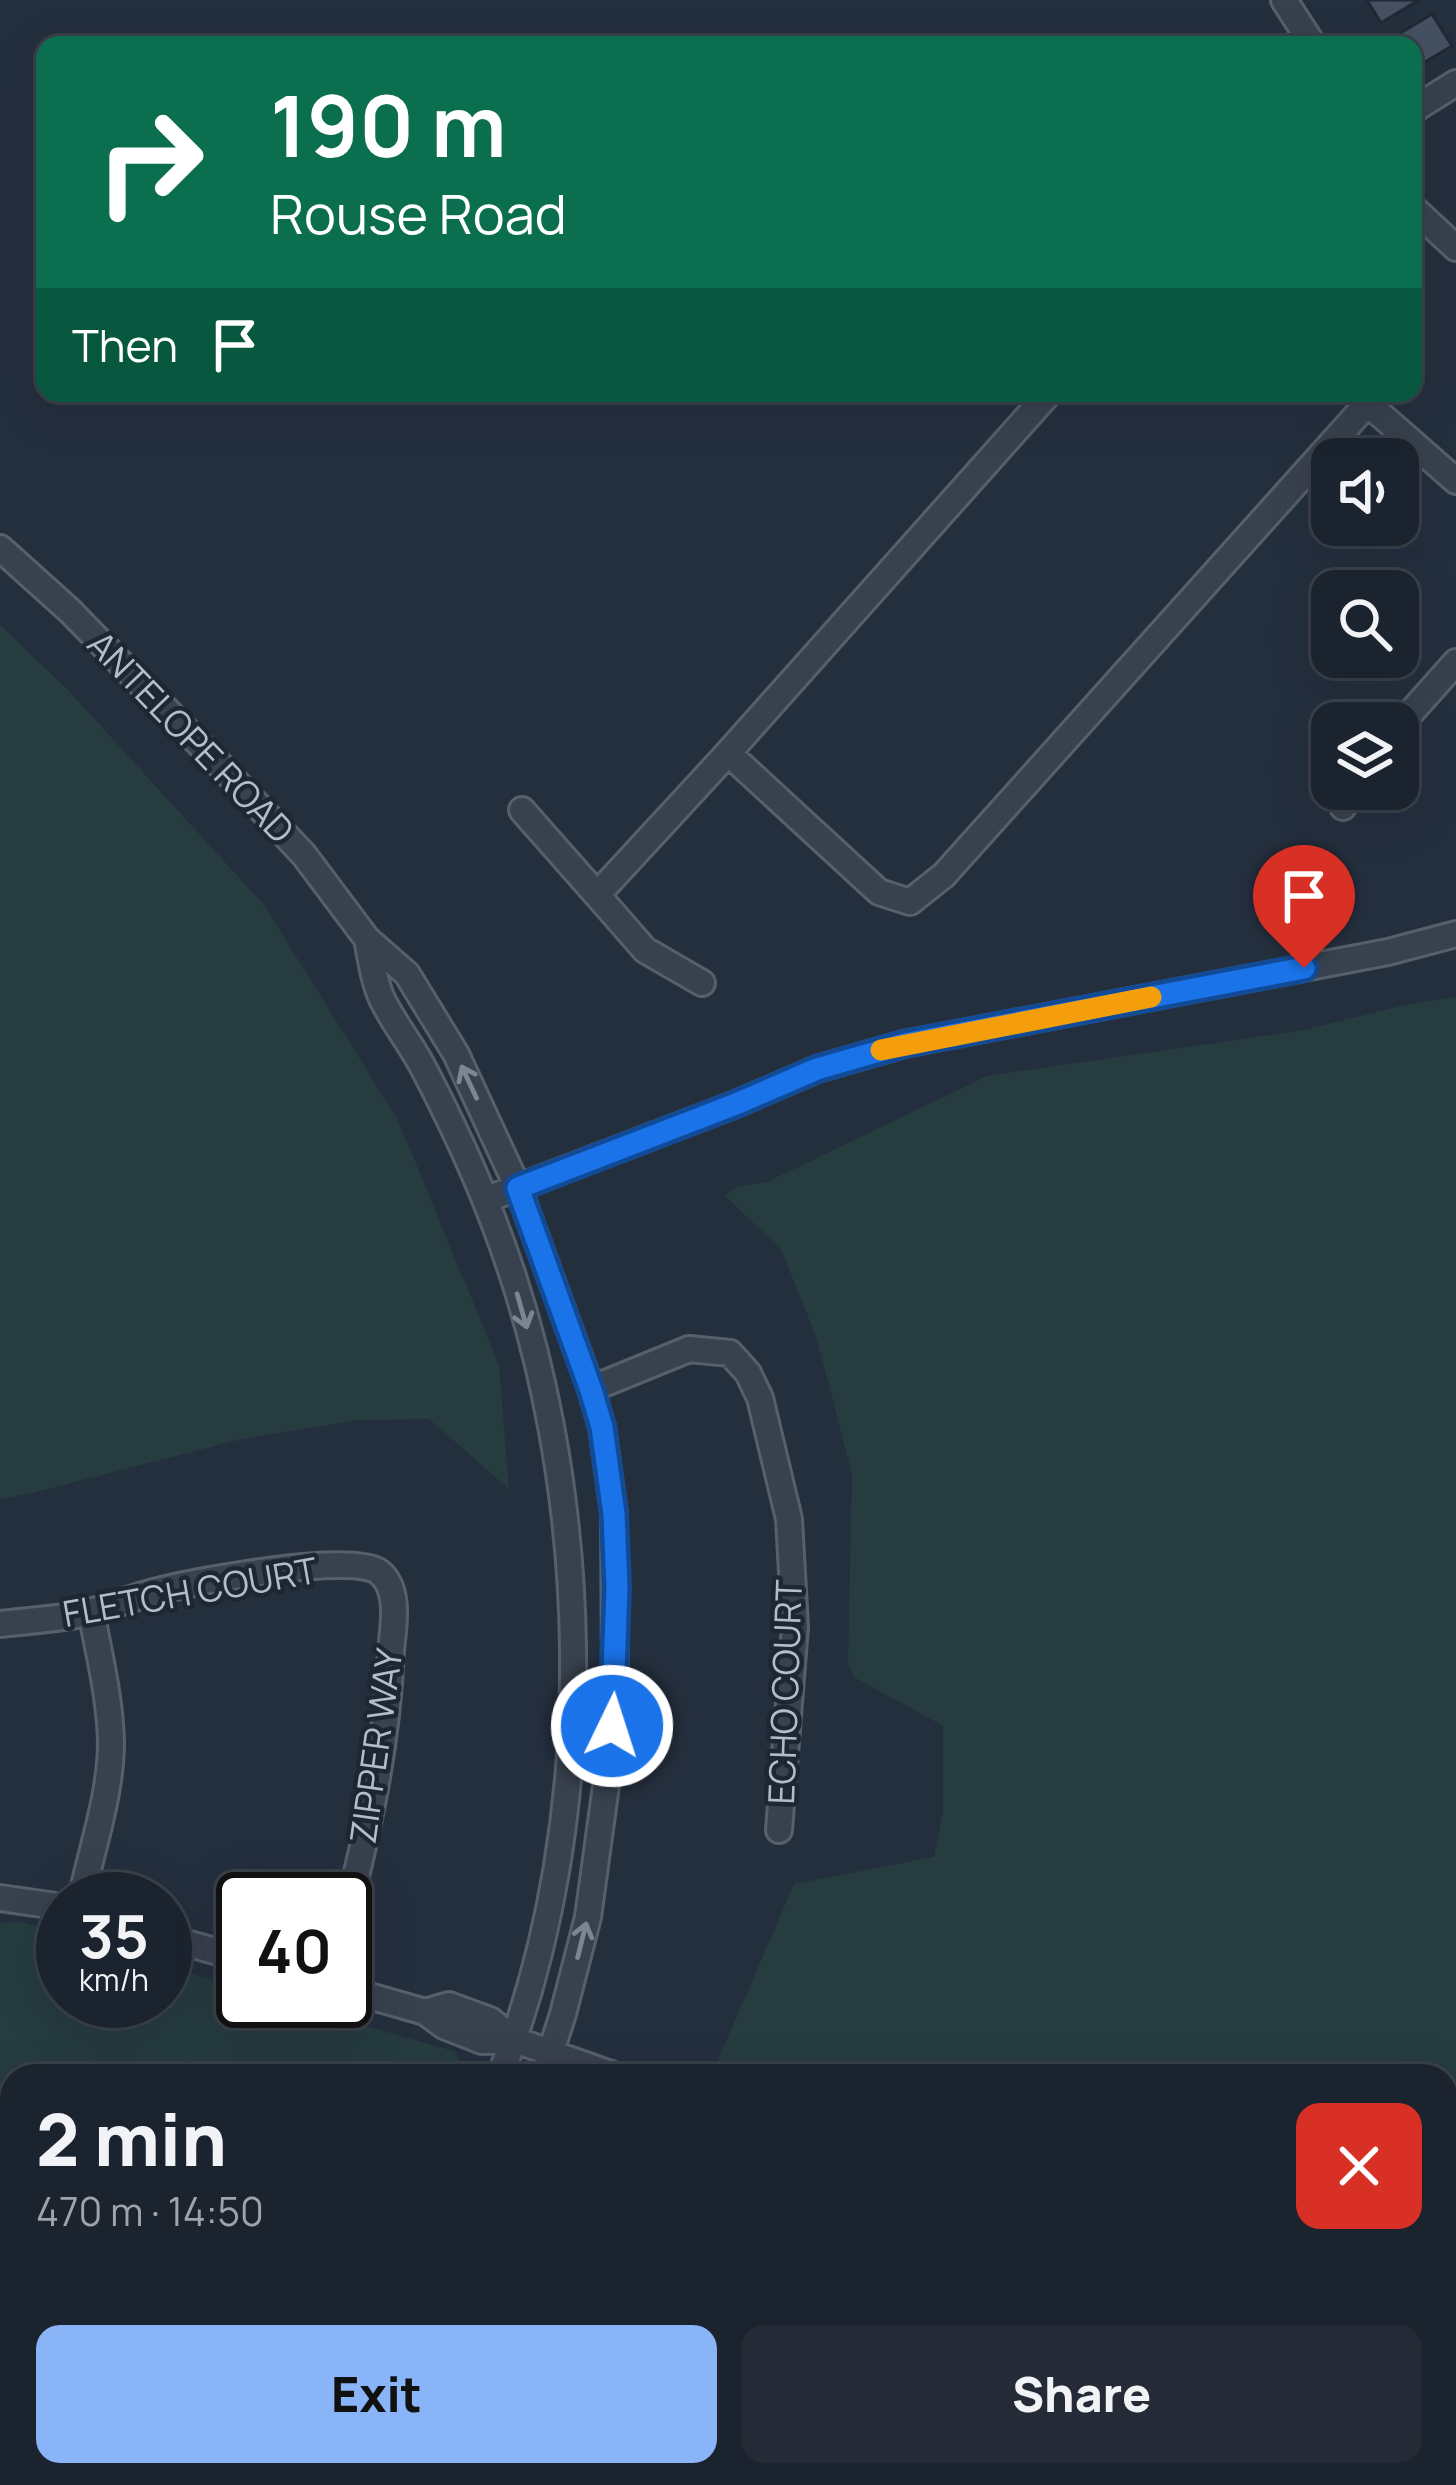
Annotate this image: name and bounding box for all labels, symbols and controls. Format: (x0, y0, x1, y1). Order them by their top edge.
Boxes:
text: 190 m (270, 67, 507, 182)
icon: right (72, 84, 228, 240)
text: Rouse Road (270, 176, 567, 250)
icon: arrive (202, 312, 268, 378)
text: Then (72, 314, 178, 376)
map controls (1311, 438, 1419, 810)
button: sound (1311, 438, 1419, 546)
button: search (1311, 570, 1419, 678)
street label: ANTELOPE ROAD (77, 620, 305, 854)
button: layers (1311, 702, 1419, 810)
pin (1253, 845, 1355, 968)
icon: arrive (1271, 863, 1337, 929)
one-way arrow (457, 1065, 479, 1101)
one-way arrow (512, 1291, 534, 1329)
street label: FLETCH COURT (59, 1545, 321, 1638)
street label: ECHO COURT (756, 1578, 813, 1805)
street label: ZIPPER WAY (338, 1644, 414, 1847)
position arrow (549, 1663, 675, 1789)
speed limit sign: 40 (216, 1872, 372, 2028)
text: 35 (79, 1894, 149, 1976)
one-way arrow (572, 1921, 594, 1959)
text: km/h (79, 1959, 149, 2000)
text: 2 min (36, 2089, 227, 2188)
button: close (1296, 2103, 1422, 2229)
text: 470 m · 14:50 (36, 2184, 264, 2238)
button: Exit (36, 2325, 717, 2463)
button: Share (741, 2325, 1422, 2463)

